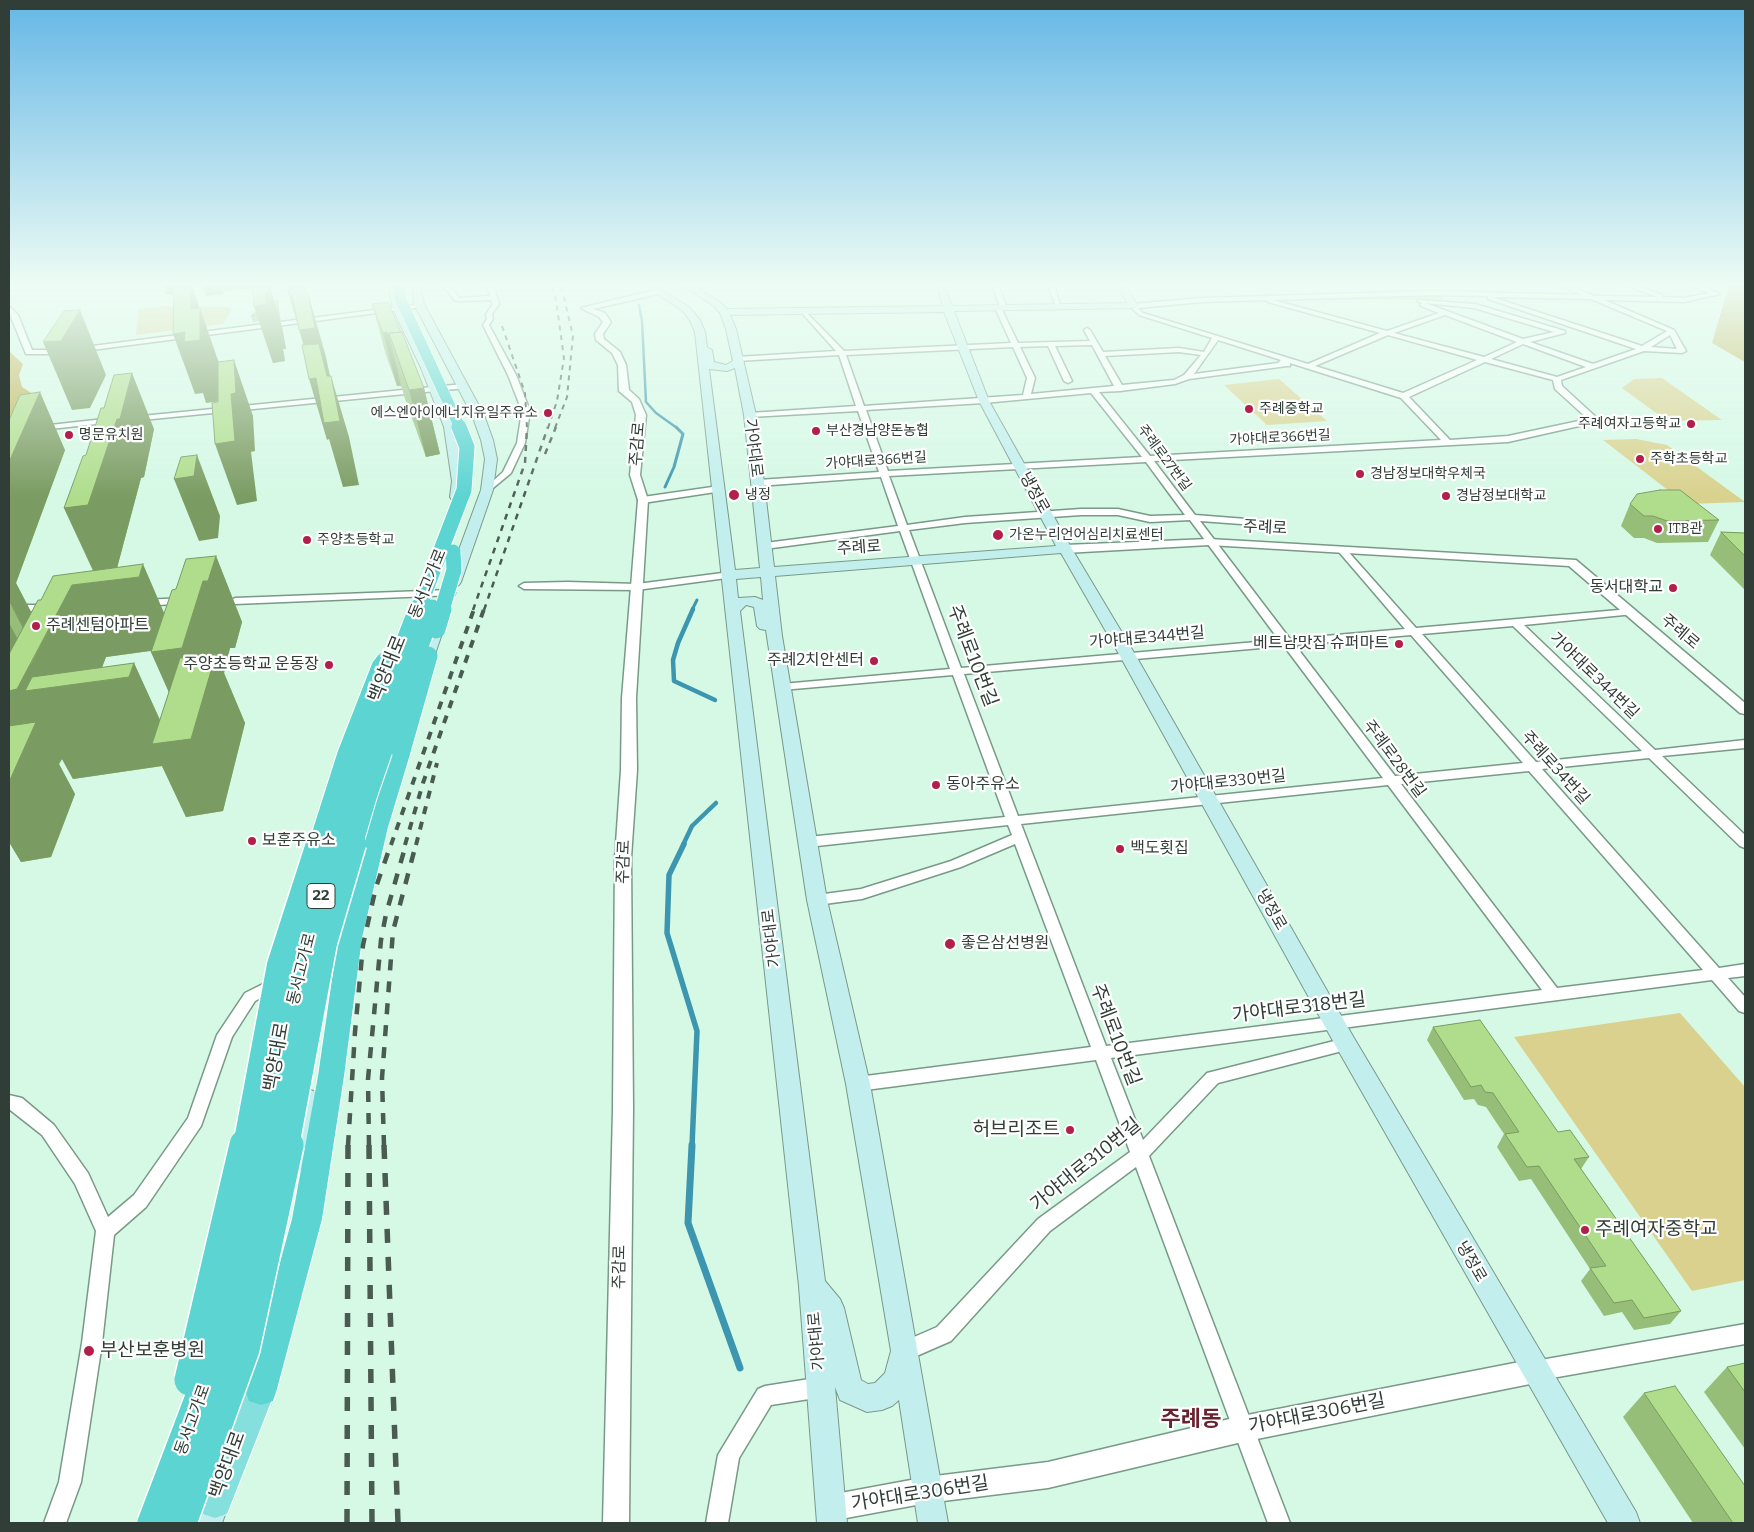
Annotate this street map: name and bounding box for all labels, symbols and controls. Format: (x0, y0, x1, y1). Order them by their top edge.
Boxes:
place label: 주례중학교 (1259, 401, 1323, 417)
marker: 주례중학교 (1243, 403, 1255, 415)
place label: 에스엔아이에너지유일주유소 (371, 405, 538, 421)
marker: 에스엔아이에너지유일주유소 (542, 407, 554, 419)
place label: 주례여자고등학교 (1578, 416, 1681, 432)
street label: 가야대로 (740, 418, 766, 478)
marker: 주례여자고등학교 (1685, 418, 1697, 430)
street label: 주감로 (627, 421, 649, 467)
street label: 주례로27번길 (1134, 421, 1194, 495)
place label: 부산경남양돈농협 (826, 423, 929, 439)
marker: 부산경남양돈농협 (810, 425, 822, 437)
place label: 명문유치원 (79, 427, 143, 443)
street label: 가야대로366번길 (1229, 427, 1331, 449)
marker: 명문유치원 (63, 429, 75, 441)
street label: 가야대로366번길 (825, 449, 927, 473)
place label: 주학초등학교 (1650, 451, 1727, 467)
marker: 주학초등학교 (1634, 453, 1646, 465)
place label: 경남정보대학우체국 (1370, 466, 1486, 482)
marker: 경남정보대학우체국 (1354, 468, 1366, 480)
street label: 냉정로 (1015, 469, 1053, 517)
place label: 냉정 (745, 487, 771, 503)
marker: 냉정 (727, 488, 741, 502)
place label: 경남정보대학교 (1456, 488, 1546, 504)
marker: 경남정보대학교 (1440, 490, 1452, 502)
street label: 주례로 (1242, 517, 1288, 539)
place label: ITB관 (1668, 521, 1702, 537)
marker: ITB관 (1652, 523, 1664, 535)
place label: 가온누리언어심리치료센터 (1009, 527, 1164, 543)
marker: 가온누리언어심리치료센터 (991, 528, 1005, 542)
place label: 주양초등학교 (317, 532, 394, 548)
marker: 주양초등학교 (301, 534, 313, 546)
street label: 주례로 (836, 537, 882, 559)
street label: 동서고가로 (405, 546, 451, 622)
place label: 동서대학교 (1589, 578, 1663, 598)
marker: 동서대학교 (1667, 582, 1679, 594)
street label: 주례로10번길 (942, 602, 1002, 710)
street label: 주례로 (1657, 610, 1703, 654)
place label: 주례센텀아파트 (46, 616, 149, 636)
marker: 주례센텀아파트 (30, 620, 42, 632)
street label: 가야대로344번길 (1088, 623, 1206, 653)
street label: 가야대로344번길 (1546, 629, 1642, 723)
street label: 백양대로 (364, 632, 412, 706)
place label: 베트남맛집 슈퍼마트 (1253, 634, 1389, 654)
marker: 베트남맛집 슈퍼마트 (1393, 638, 1405, 650)
place label: 주례2치안센터 (767, 651, 864, 671)
place label: 주양초등학교 운동장 (183, 655, 319, 675)
marker: 주례2치안센터 (868, 655, 880, 667)
marker: 주양초등학교 운동장 (323, 659, 335, 671)
street label: 주례로28번길 (1359, 717, 1429, 801)
street label: 주례로34번길 (1517, 727, 1593, 809)
street label: 가야대로330번길 (1169, 766, 1287, 798)
place label: 동아주유소 (946, 775, 1020, 795)
marker: 동아주유소 (930, 779, 942, 791)
place label: 보훈주유소 (262, 831, 336, 851)
marker: 보훈주유소 (246, 835, 258, 847)
place label: 백도횟집 (1130, 839, 1189, 859)
street label: 주감로 (614, 840, 634, 884)
marker: 백도횟집 (1114, 843, 1126, 855)
road number: 22 (307, 884, 335, 908)
street label: 냉정로 (1252, 886, 1290, 934)
street label: 가야대로 (759, 908, 785, 968)
street label: 동서고가로 (284, 931, 320, 1007)
place label: 좋은삼선병원 (961, 934, 1049, 954)
marker: 좋은삼선병원 (943, 937, 957, 951)
street label: 주례로10번길 (1085, 981, 1145, 1089)
street label: 가야대로318번길 (1231, 988, 1367, 1028)
street label: 백양대로 (260, 1021, 294, 1093)
street label: 가야대로310번길 (1026, 1113, 1146, 1217)
place label: 허브리조트 (973, 1119, 1060, 1141)
marker: 허브리조트 (1064, 1124, 1076, 1136)
place label: 주례여자중학교 (1595, 1219, 1717, 1241)
marker: 주례여자중학교 (1579, 1224, 1591, 1236)
street label: 냉정로 (1452, 1238, 1490, 1286)
street label: 주감로 (610, 1245, 630, 1289)
street label: 가야대로 (805, 1311, 829, 1371)
place label: 부산보훈병원 (100, 1340, 205, 1362)
marker: 부산보훈병원 (82, 1344, 96, 1358)
street label: 동서고가로 (171, 1382, 215, 1458)
street label: 가야대로306번길 (1247, 1390, 1387, 1438)
district label: 주례동 (1161, 1407, 1221, 1433)
street label: 백양대로 (205, 1428, 251, 1502)
street label: 가야대로306번길 (850, 1472, 990, 1516)

